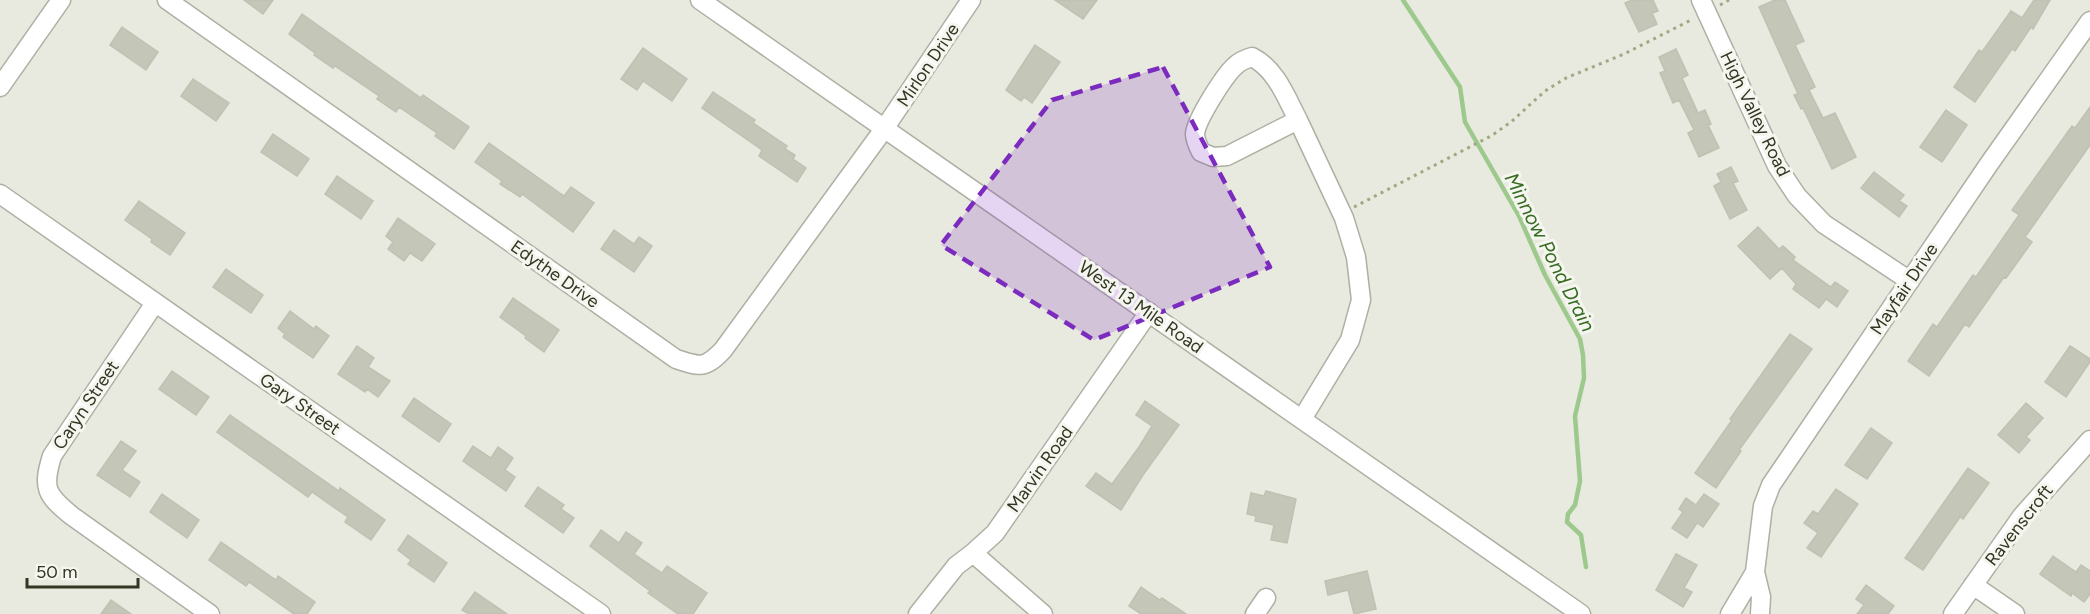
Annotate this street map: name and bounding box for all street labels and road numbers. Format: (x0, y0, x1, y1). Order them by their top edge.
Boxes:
street label: Mirlon Drive (892, 19, 964, 111)
street label: High Valley Road (1715, 48, 1795, 180)
street label: Edythe Drive (506, 235, 604, 313)
street label: Mayfair Drive (1865, 239, 1943, 339)
street label: West 13 Mile Road (1075, 256, 1207, 358)
street label: Caryn Street (48, 356, 124, 454)
street label: Gary Street (255, 368, 345, 440)
street label: Marvin Road (1002, 422, 1078, 516)
street label: Ravenscroft (1980, 480, 2058, 570)

